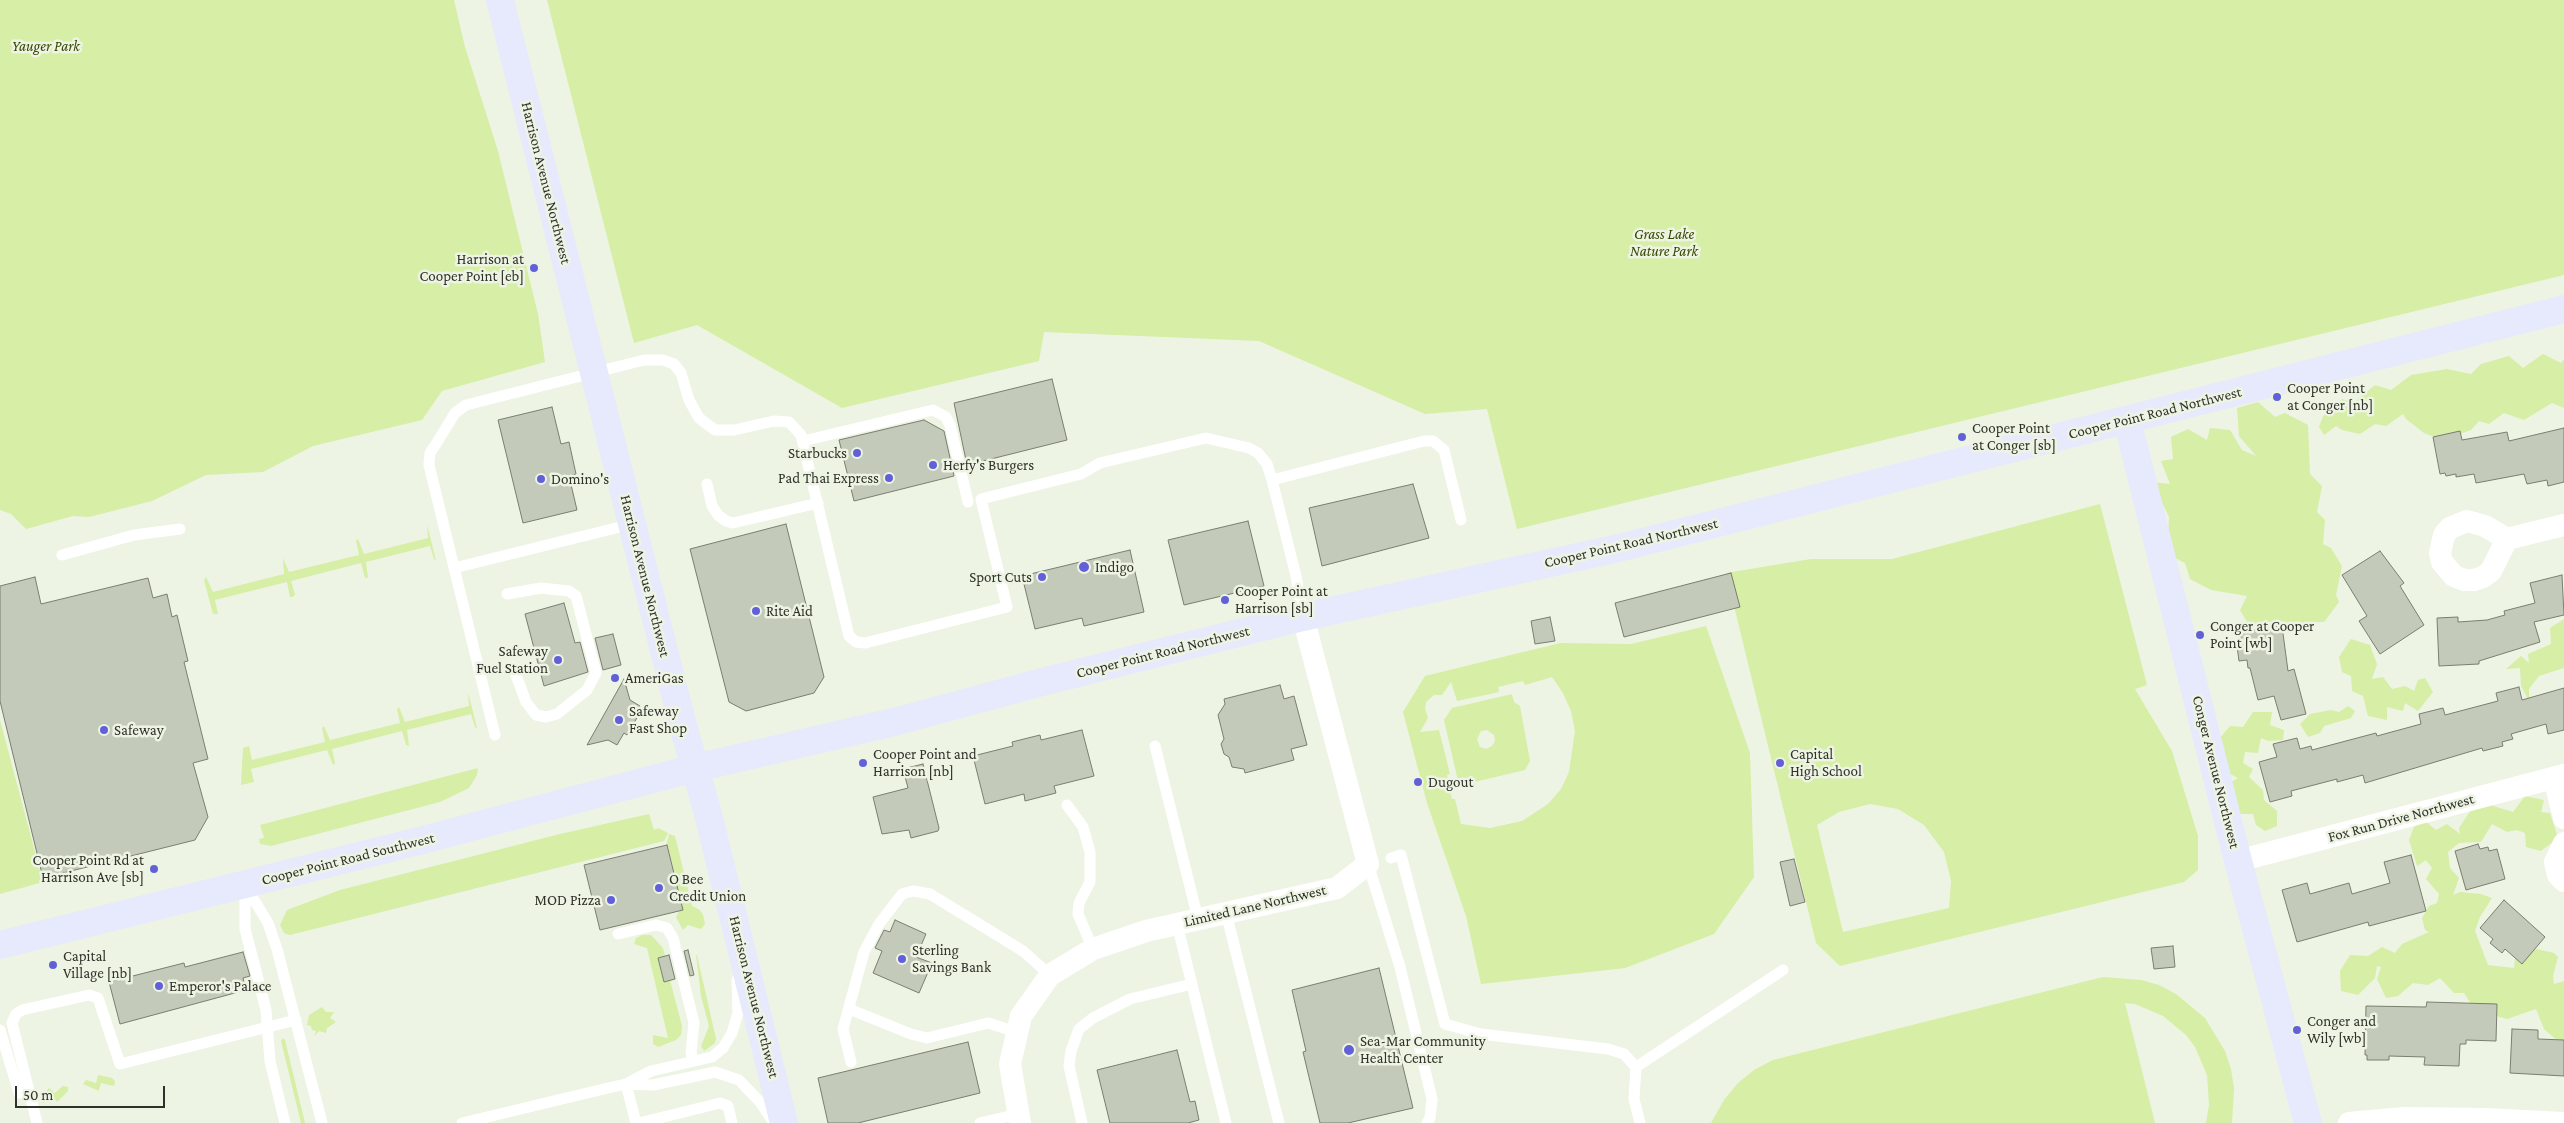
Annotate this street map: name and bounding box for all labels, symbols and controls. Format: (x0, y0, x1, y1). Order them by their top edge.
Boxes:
park label: Yauger Park (12, 37, 80, 55)
street label: Harrison Avenue Northwest (517, 100, 575, 266)
park label: Grass Lake Nature Park (1630, 225, 1698, 260)
place label: Harrison at Cooper Point [eb] (420, 250, 524, 285)
marker: Harrison at Cooper Point [eb] (528, 262, 540, 274)
place label: Cooper Point at Conger [nb] (2287, 379, 2373, 414)
street label: Cooper Point Road Northwest (2067, 383, 2243, 443)
marker: Cooper Point at Conger [nb] (2271, 391, 2283, 403)
place label: Cooper Point at Conger [sb] (1972, 419, 2056, 454)
marker: Cooper Point at Conger [sb] (1956, 431, 1968, 443)
place label: Starbucks (788, 444, 847, 462)
marker: Starbucks (851, 447, 863, 459)
place label: Herfy's Burgers (943, 456, 1034, 474)
marker: Herfy's Burgers (927, 459, 939, 471)
place label: Pad Thai Express (778, 469, 879, 487)
place label: Domino's (551, 470, 609, 488)
marker: Pad Thai Express (883, 472, 895, 484)
marker: Domino's (535, 473, 547, 485)
street label: Harrison Avenue Northwest (616, 493, 674, 659)
street label: Cooper Point Road Northwest (1542, 514, 1720, 572)
place label: Indigo (1095, 558, 1134, 576)
marker: Indigo (1077, 560, 1091, 574)
place label: Sport Cuts (969, 568, 1032, 586)
marker: Sport Cuts (1036, 571, 1048, 583)
place label: Cooper Point at Harrison [sb] (1235, 582, 1328, 617)
marker: Cooper Point at Harrison [sb] (1219, 594, 1231, 606)
place label: Rite Aid (766, 602, 813, 620)
marker: Rite Aid (750, 605, 762, 617)
place label: Conger at Cooper Point [wb] (2210, 617, 2314, 652)
street label: Cooper Point Road Northwest (1075, 622, 1251, 682)
marker: Conger at Cooper Point [wb] (2194, 629, 2206, 641)
place label: Safeway Fuel Station (476, 642, 548, 677)
marker: Safeway Fuel Station (552, 654, 564, 666)
place label: AmeriGas (625, 669, 684, 687)
marker: AmeriGas (609, 672, 621, 684)
street label: Conger Avenue Northwest (2188, 694, 2244, 850)
place label: Safeway Fast Shop (629, 702, 687, 737)
marker: Safeway Fast Shop (613, 714, 625, 726)
place label: Safeway (114, 721, 164, 739)
marker: Safeway (98, 724, 110, 736)
place label: Cooper Point and Harrison [nb] (873, 745, 977, 780)
place label: Capital High School (1790, 745, 1862, 780)
marker: Cooper Point and Harrison [nb] (857, 757, 869, 769)
marker: Capital High School (1774, 757, 1786, 769)
place label: Dugout (1428, 773, 1473, 791)
marker: Dugout (1412, 776, 1424, 788)
street label: Fox Run Drive Northwest (2326, 790, 2476, 846)
street label: Cooper Point Road Southwest (260, 829, 436, 889)
place label: Cooper Point Rd at Harrison Ave [sb] (33, 851, 144, 886)
marker: Cooper Point Rd at Harrison Ave [sb] (148, 863, 160, 875)
place label: O Bee Credit Union (669, 870, 746, 905)
street label: Limited Lane Northwest (1182, 881, 1328, 931)
marker: O Bee Credit Union (653, 882, 665, 894)
place label: MOD Pizza (535, 891, 601, 909)
marker: MOD Pizza (605, 894, 617, 906)
street label: Harrison Avenue Northwest (725, 914, 783, 1080)
place label: Sterling Savings Bank (912, 941, 991, 976)
place label: Capital Village [nb] (63, 947, 132, 982)
marker: Sterling Savings Bank (896, 953, 908, 965)
marker: Capital Village [nb] (47, 959, 59, 971)
place label: Emperor's Palace (169, 977, 271, 995)
marker: Emperor's Palace (153, 980, 165, 992)
place label: Conger and Wily [wb] (2307, 1012, 2376, 1047)
marker: Conger and Wily [wb] (2291, 1024, 2303, 1036)
place label: Sea-Mar Community Health Center (1360, 1032, 1486, 1067)
marker: Sea-Mar Community Health Center (1342, 1043, 1356, 1057)
scale bar (18, 1076, 168, 1108)
text: 50 m (23, 1087, 53, 1103)

